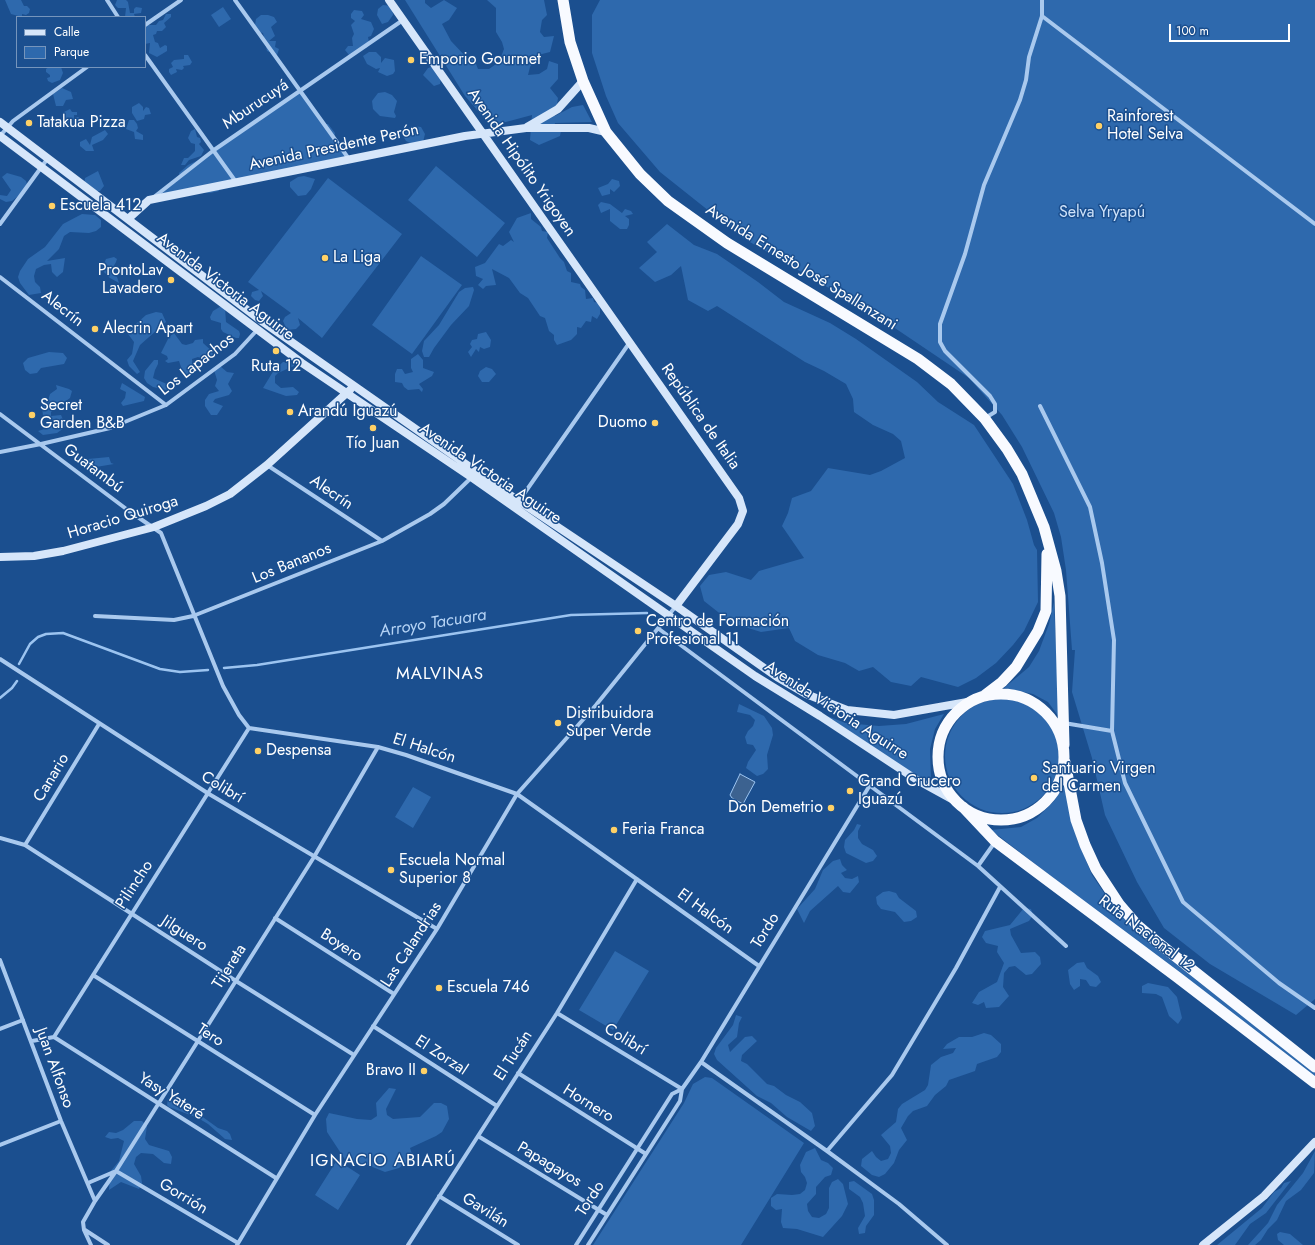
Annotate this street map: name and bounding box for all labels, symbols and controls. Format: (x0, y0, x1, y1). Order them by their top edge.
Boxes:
legend (16, 16, 146, 68)
scale bar (1171, 16, 1292, 42)
text: 100 m (1176, 22, 1209, 40)
text: Calle (54, 23, 80, 41)
text: Parque (54, 43, 89, 61)
place label: Emporio Gourmet (419, 50, 541, 70)
marker: Emporio Gourmet (406, 55, 416, 65)
street label: Mburucuyá (219, 76, 293, 134)
street label: Avenida Hipólito Yrigoyen (463, 85, 579, 241)
place label: Rainforest Hotel Selva (1107, 107, 1183, 145)
place label: Tatakua Pizza (37, 113, 126, 133)
marker: Tatakua Pizza (24, 118, 34, 128)
street label: Avenida Presidente Perón (247, 121, 421, 175)
marker: Rainforest Hotel Selva (1094, 121, 1104, 131)
place label: Escuela 412 (60, 196, 141, 216)
marker: Escuela 412 (47, 201, 57, 211)
street label: Avenida Ernesto José Spallanzani (702, 201, 900, 335)
park label: Selva Yryapú (1059, 203, 1145, 223)
street label: Avenida Victoria Aguirre (152, 229, 298, 345)
place label: La Liga (333, 248, 381, 268)
marker: La Liga (320, 253, 330, 263)
place label: ProntoLav Lavadero (98, 261, 163, 299)
marker: ProntoLav Lavadero (166, 275, 176, 285)
street label: Alecrín (37, 287, 87, 331)
place label: Alecrin Apart (103, 319, 193, 339)
marker: Alecrin Apart (90, 324, 100, 334)
street label: Los Lapachos (156, 330, 238, 400)
marker: Ruta 12 (271, 346, 281, 356)
place label: Ruta 12 (251, 357, 301, 377)
street label: República de Italia (656, 360, 744, 474)
place label: Secret Garden B&B (40, 396, 125, 434)
place label: Arandú Iguazú (298, 402, 397, 422)
marker: Arandú Iguazú (285, 407, 295, 417)
marker: Secret Garden B&B (27, 410, 37, 420)
place label: Duomo (598, 413, 647, 433)
marker: Duomo (650, 418, 660, 428)
street label: Avenida Victoria Aguirre (415, 419, 565, 529)
marker: Tío Juan (368, 423, 378, 433)
place label: Tío Juan (346, 434, 400, 454)
street label: Guatambú (59, 440, 127, 498)
street label: Alecrín (306, 472, 356, 514)
street label: Horacio Quiroga (65, 492, 181, 544)
street label: Los Bananos (250, 539, 334, 589)
water label: Arroyo Tacuara (378, 605, 488, 643)
place label: Centro de Formación Profesional 11 (646, 612, 789, 650)
marker: Centro de Formación Profesional 11 (633, 626, 643, 636)
street label: Avenida Victoria Aguirre (761, 657, 911, 765)
district label: MALVINAS (396, 665, 484, 685)
place label: Distribuidora Super Verde (566, 704, 654, 742)
marker: Distribuidora Super Verde (553, 718, 563, 728)
street label: El Halcón (390, 730, 458, 768)
place label: Despensa (266, 741, 331, 761)
marker: Despensa (253, 746, 263, 756)
street label: Canario (30, 750, 74, 806)
place label: Santuario Virgen del Carmen (1042, 759, 1156, 797)
street label: Colibrí (197, 768, 247, 808)
place label: Grand Crucero Iguazú (858, 772, 961, 810)
marker: Santuario Virgen del Carmen (1029, 773, 1039, 783)
marker: Grand Crucero Iguazú (845, 786, 855, 796)
place label: Don Demetrio (728, 798, 823, 818)
marker: Don Demetrio (826, 803, 836, 813)
place label: Feria Franca (622, 820, 705, 840)
marker: Feria Franca (609, 825, 619, 835)
place label: Escuela Normal Superior 8 (399, 851, 505, 889)
street label: Pilincho (112, 857, 158, 913)
marker: Escuela Normal Superior 8 (386, 865, 396, 875)
street label: El Halcón (673, 885, 737, 939)
street label: Ruta Nacional 12 (1094, 892, 1198, 976)
street label: Las Calandrias (377, 899, 447, 991)
street label: Tordo (748, 910, 784, 952)
street label: Jilguero (157, 912, 211, 956)
street label: Boyero (316, 925, 366, 967)
street label: Tijereta (209, 941, 251, 993)
place label: Escuela 746 (447, 978, 530, 998)
marker: Escuela 746 (434, 983, 444, 993)
street label: Tero (193, 1020, 227, 1052)
street label: Colibrí (600, 1020, 650, 1060)
street label: Juan Alfonso (31, 1025, 77, 1111)
street label: El Tucán (491, 1027, 537, 1085)
street label: El Zorzal (411, 1032, 471, 1080)
place label: Bravo II (366, 1061, 416, 1081)
marker: Bravo II (419, 1066, 429, 1076)
street label: Yasy Yateré (135, 1069, 207, 1125)
street label: Hornero (559, 1081, 617, 1127)
street label: Papagayos (513, 1138, 585, 1192)
district label: IGNACIO ABIARÚ (310, 1152, 456, 1172)
street label: Gorrión (155, 1175, 211, 1219)
street label: Tordo (573, 1178, 609, 1220)
street label: Gavilán (458, 1189, 512, 1233)

